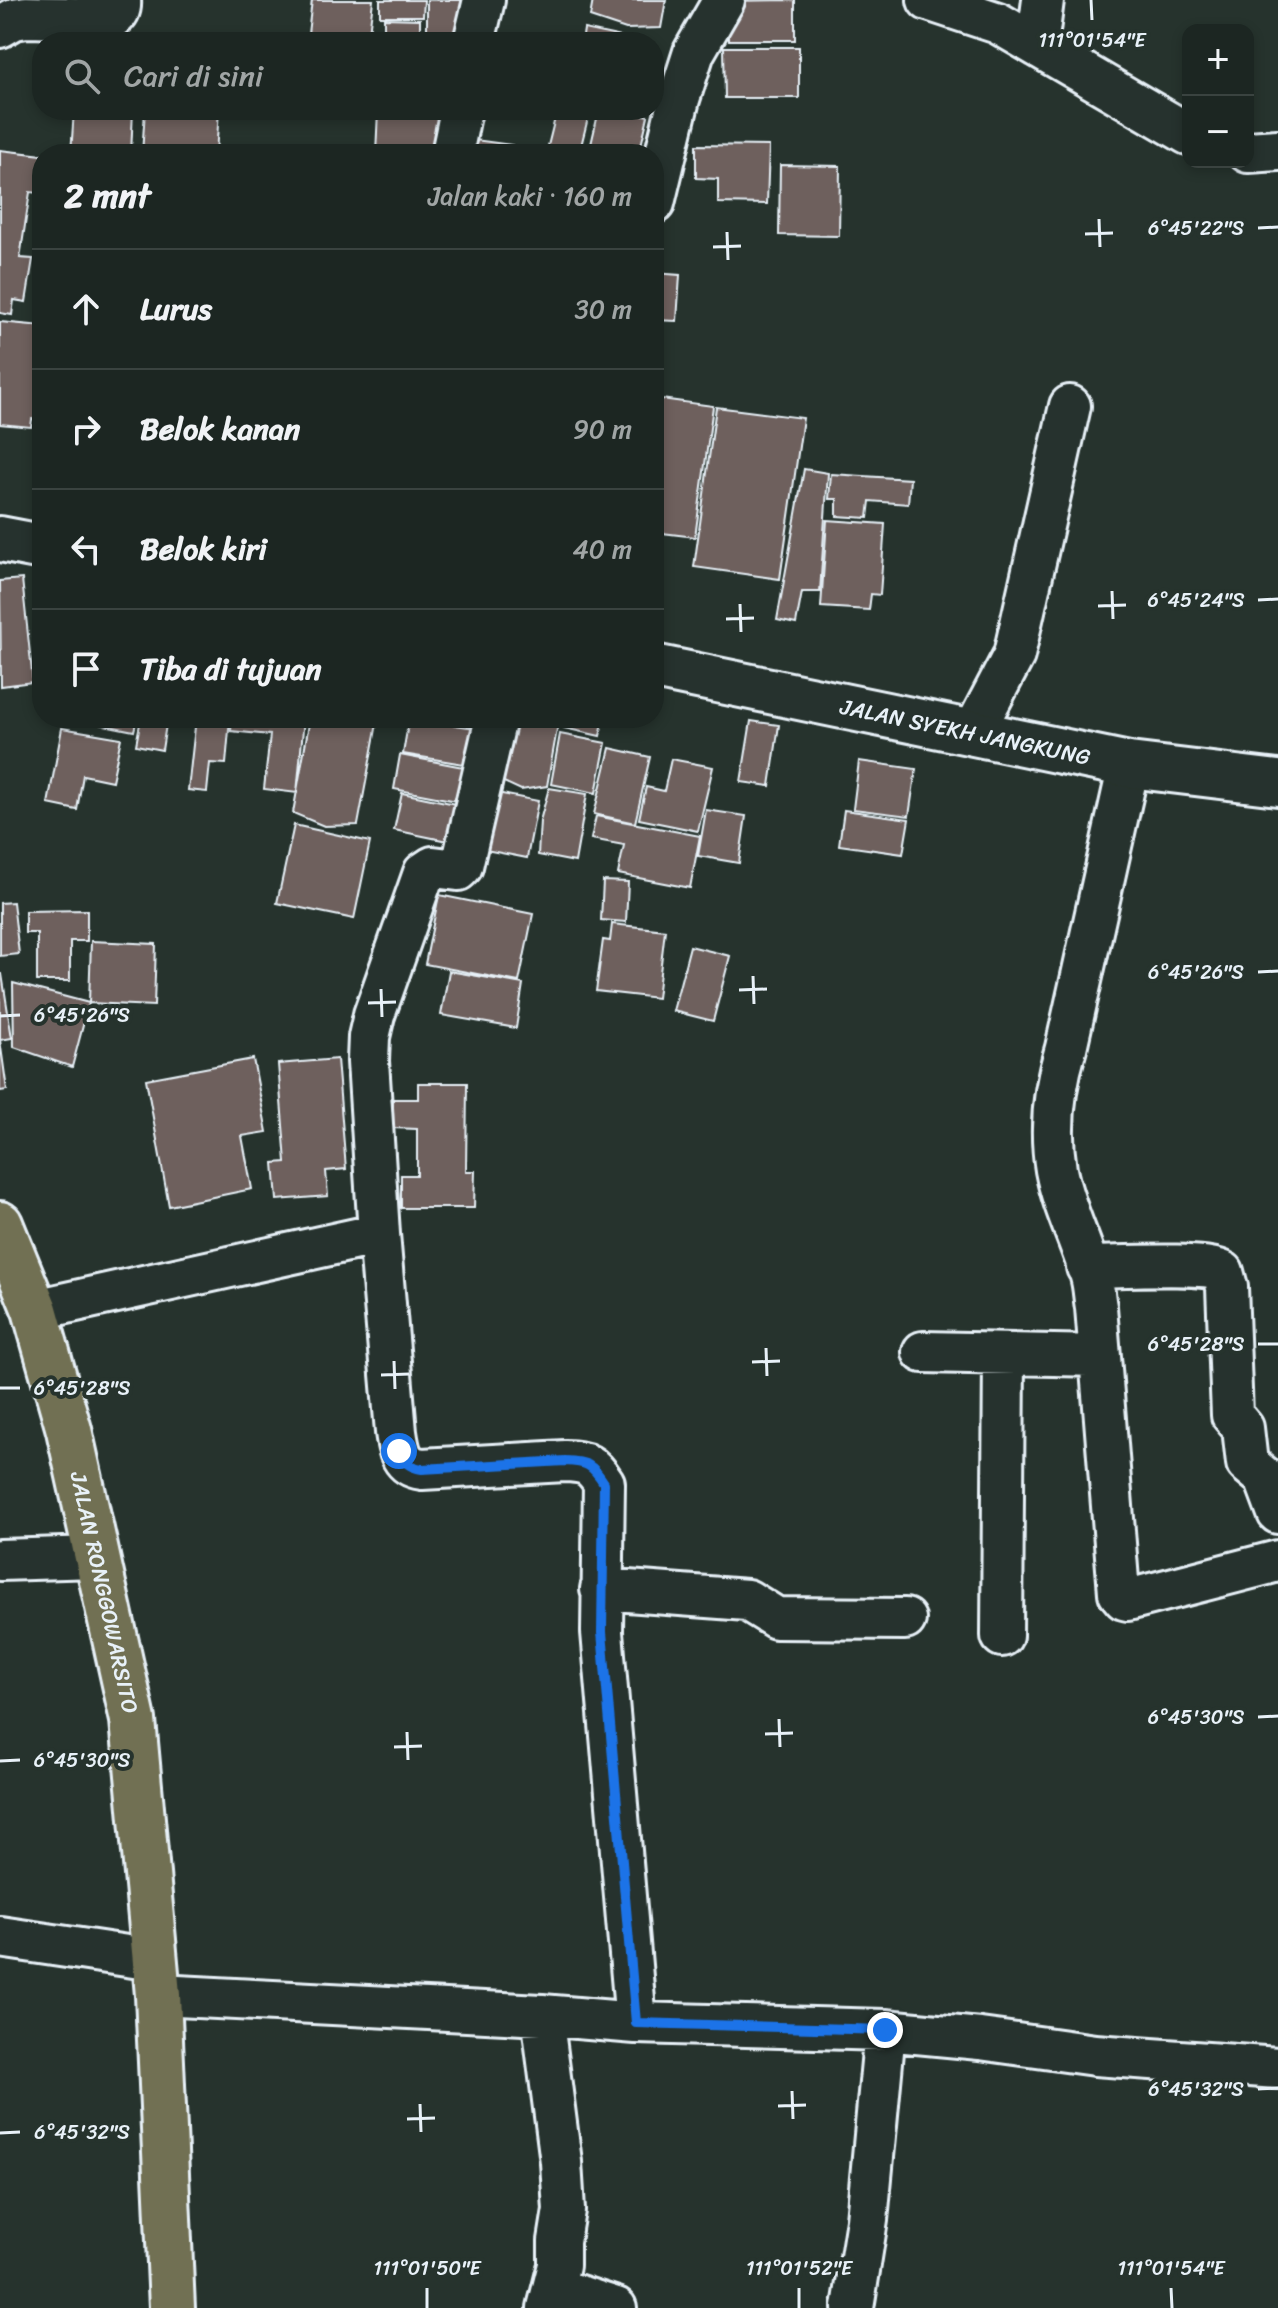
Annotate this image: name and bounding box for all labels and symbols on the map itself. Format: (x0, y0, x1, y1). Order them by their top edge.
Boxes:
text: 111°01'54"E (1038, 23, 1147, 58)
text: 6°45'22"S (1148, 211, 1244, 246)
text: 6°45'24"S (1148, 583, 1245, 618)
street label: JALAN SYEKH JANGKUNG (836, 687, 1094, 777)
text: 6°45'26"S (1148, 955, 1244, 990)
text: 6°45'26"S (34, 998, 130, 1033)
text: 6°45'28"S (1148, 1327, 1245, 1362)
text: 6°45'28"S (34, 1371, 131, 1406)
route start (381, 1433, 417, 1469)
street label: JALAN RONGGOWARSITO (59, 1467, 150, 1717)
text: 6°45'30"S (1148, 1700, 1245, 1735)
text: 6°45'30"S (34, 1743, 131, 1778)
route end (867, 2012, 903, 2048)
text: 6°45'32"S (1148, 2072, 1244, 2107)
text: 6°45'32"S (34, 2115, 130, 2150)
text: 111°01'50"E (373, 2251, 483, 2286)
text: 111°01'52"E (746, 2251, 854, 2286)
text: 111°01'54"E (1117, 2251, 1226, 2286)

